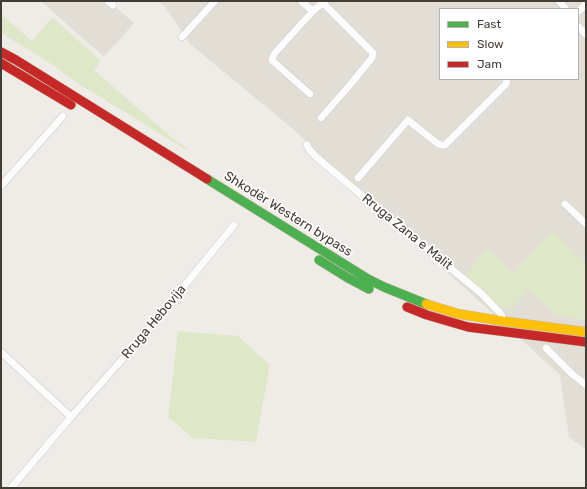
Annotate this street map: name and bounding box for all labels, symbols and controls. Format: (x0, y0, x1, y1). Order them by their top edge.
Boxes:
legend (439, 8, 579, 80)
text: Fast (477, 17, 501, 31)
text: Slow (477, 37, 504, 51)
text: Jam (477, 57, 502, 71)
street label: Shkodër Western bypass (221, 168, 355, 260)
street label: Rruga Zana e Malit (359, 191, 455, 273)
street label: Rruga Hebovija (119, 282, 189, 362)

